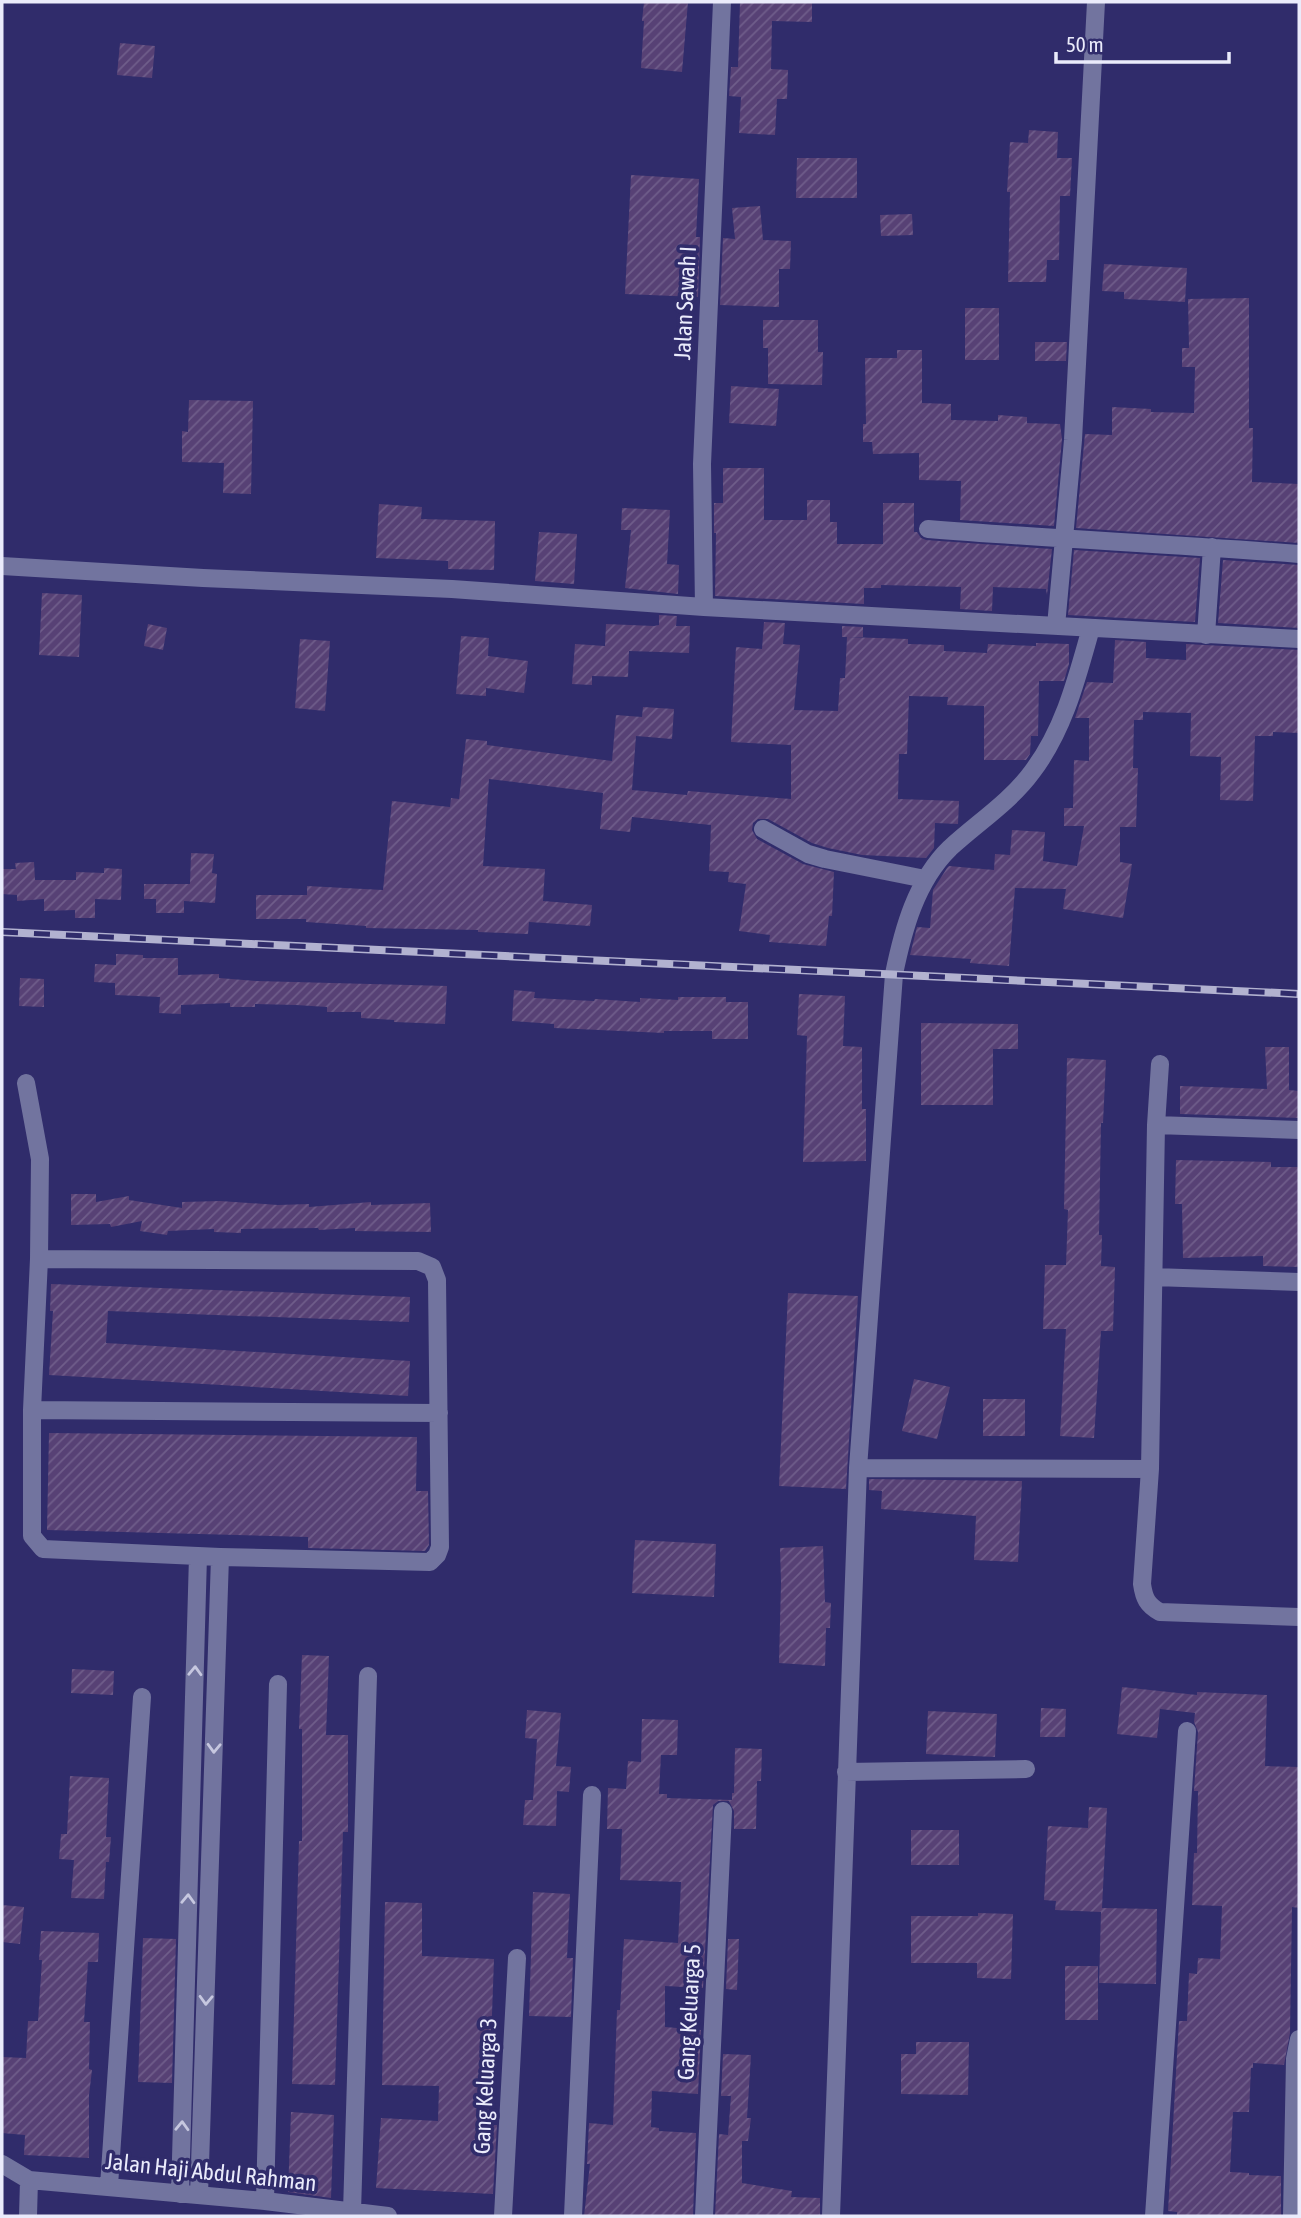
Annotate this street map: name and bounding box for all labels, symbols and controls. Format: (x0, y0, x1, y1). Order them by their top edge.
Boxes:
scale bar (1056, 21, 1229, 65)
text: 50 m (1066, 32, 1104, 56)
street label: Jalan Sawah I (669, 245, 701, 361)
one-way arrow (187, 1666, 202, 1677)
one-way arrow (206, 1743, 221, 1754)
one-way arrow (181, 1893, 196, 1904)
street label: Gang Keluarga 5 (672, 1943, 706, 2081)
one-way arrow (198, 1994, 213, 2005)
street label: Gang Keluarga 3 (468, 2017, 502, 2155)
one-way arrow (175, 2120, 190, 2131)
street label: Jalan Haji Abdul Rahman (104, 2148, 318, 2196)

